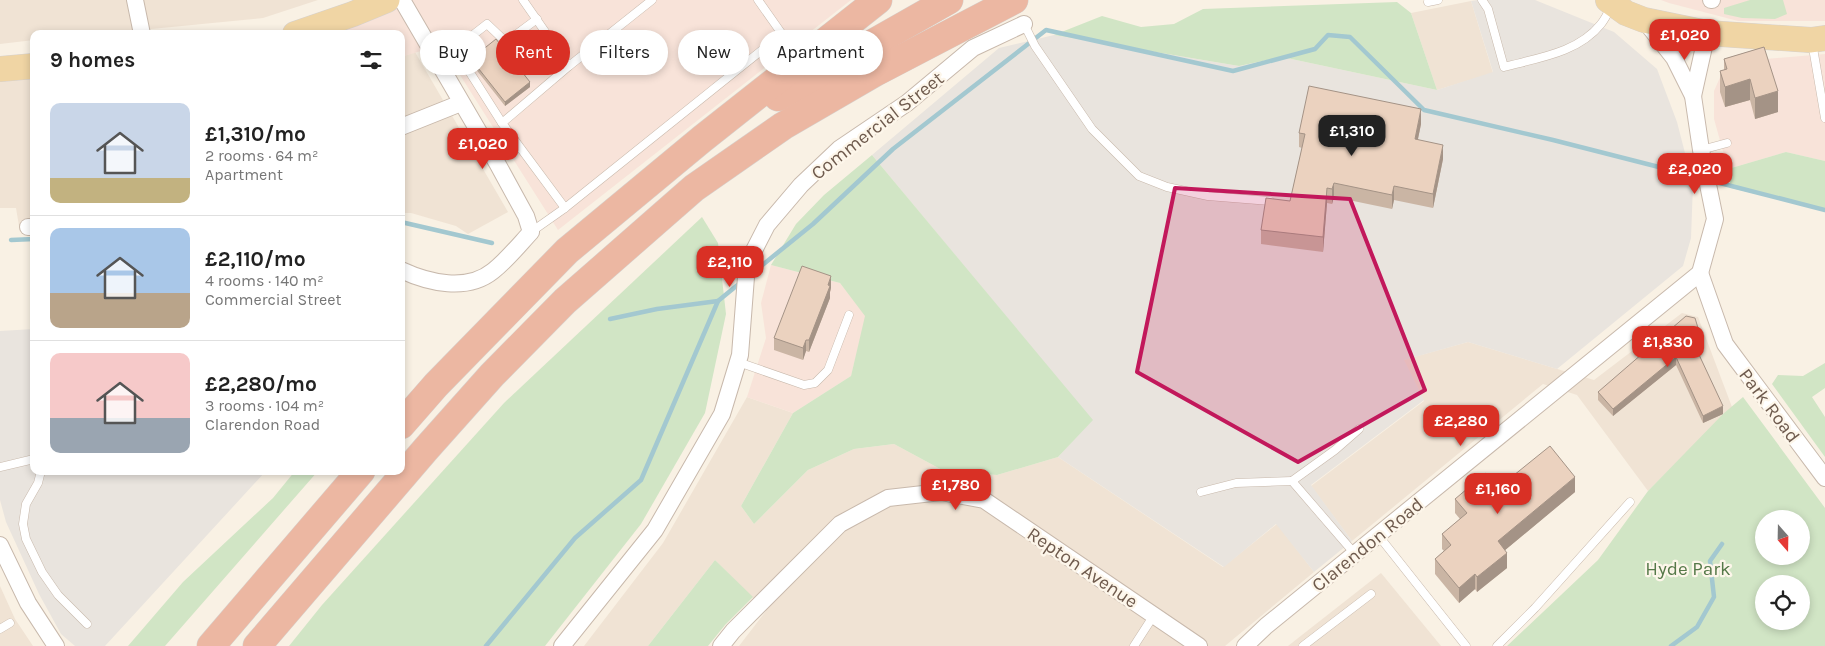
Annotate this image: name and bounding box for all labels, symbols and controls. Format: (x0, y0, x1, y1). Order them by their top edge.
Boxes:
pin: £1,020 (1644, 18, 1726, 61)
text: £1,020 (1660, 25, 1710, 44)
chip: Buy (420, 30, 486, 75)
chip: Rent (496, 30, 570, 75)
chip: Filters (580, 30, 668, 75)
chip: New (678, 30, 749, 75)
chip: Apartment (759, 30, 883, 75)
icon: filters (357, 46, 385, 74)
text: 9 homes (50, 48, 135, 72)
street label: Commercial Street (807, 67, 948, 184)
pin: £1,310 (1311, 114, 1393, 157)
text: £1,310 (1329, 121, 1375, 140)
text: £1,310/mo (205, 122, 306, 146)
icon: home (90, 123, 150, 183)
pin: £1,020 (442, 128, 524, 170)
text: £1,020 (458, 134, 508, 153)
text: 2 rooms · 64 m² (205, 146, 318, 165)
pin: £2,020 (1654, 152, 1736, 195)
text: £2,020 (1668, 159, 1722, 178)
text: Apartment (205, 165, 283, 184)
pin: £2,110 (689, 246, 771, 288)
text: £2,110/mo (205, 247, 306, 271)
icon: home (90, 248, 150, 308)
text: £2,110 (708, 252, 752, 271)
text: 4 rooms · 140 m² (205, 271, 324, 290)
text: Commercial Street (205, 290, 342, 309)
pin: £1,830 (1627, 326, 1709, 368)
text: £1,830 (1643, 332, 1693, 351)
street label: Park Road (1734, 364, 1804, 447)
text: £2,280/mo (205, 372, 317, 396)
icon: home (90, 373, 150, 433)
text: 3 rooms · 104 m² (205, 396, 324, 415)
pin: £2,280 (1420, 404, 1502, 447)
text: £2,280 (1434, 411, 1488, 430)
text: Clarendon Road (205, 415, 320, 434)
pin: £1,780 (915, 468, 997, 511)
pin: £1,160 (1457, 472, 1539, 515)
text: £1,780 (932, 475, 980, 494)
text: £1,160 (1476, 479, 1520, 498)
street label: Clarendon Road (1308, 493, 1428, 596)
north arrow (1755, 510, 1810, 565)
map controls (1755, 510, 1810, 630)
street label: Repton Avenue (1023, 523, 1142, 613)
park label: Hyde Park (1645, 558, 1731, 580)
button: locate (1755, 575, 1810, 630)

